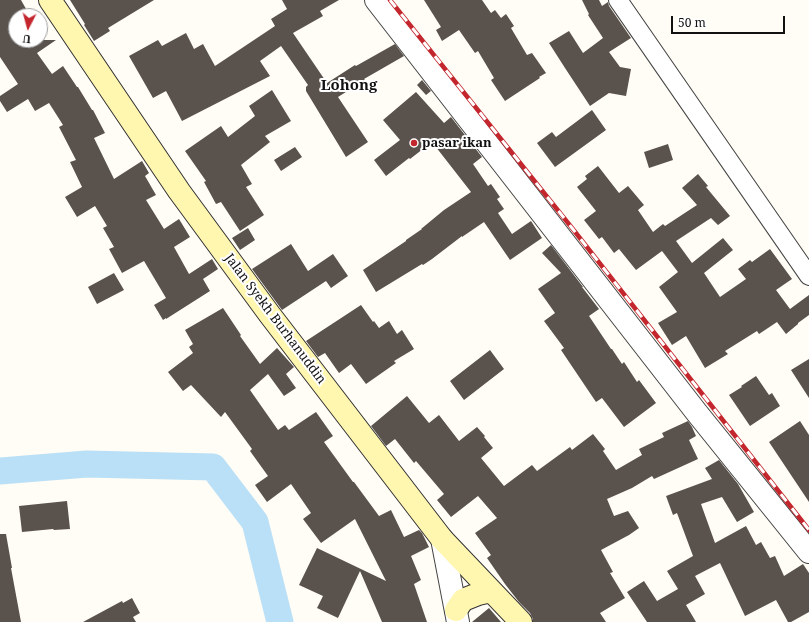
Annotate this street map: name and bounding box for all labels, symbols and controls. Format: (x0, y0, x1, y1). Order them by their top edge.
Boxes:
north arrow (8, 8, 48, 48)
scale bar (673, 8, 787, 34)
text: 50 m (678, 14, 706, 31)
text: U (22, 32, 32, 47)
district label: Lohong (321, 77, 377, 95)
place label: pasar ikan (422, 135, 492, 151)
marker: pasar ikan (409, 138, 419, 148)
street label: Jalan Syekh Burhanuddin (221, 251, 329, 387)

